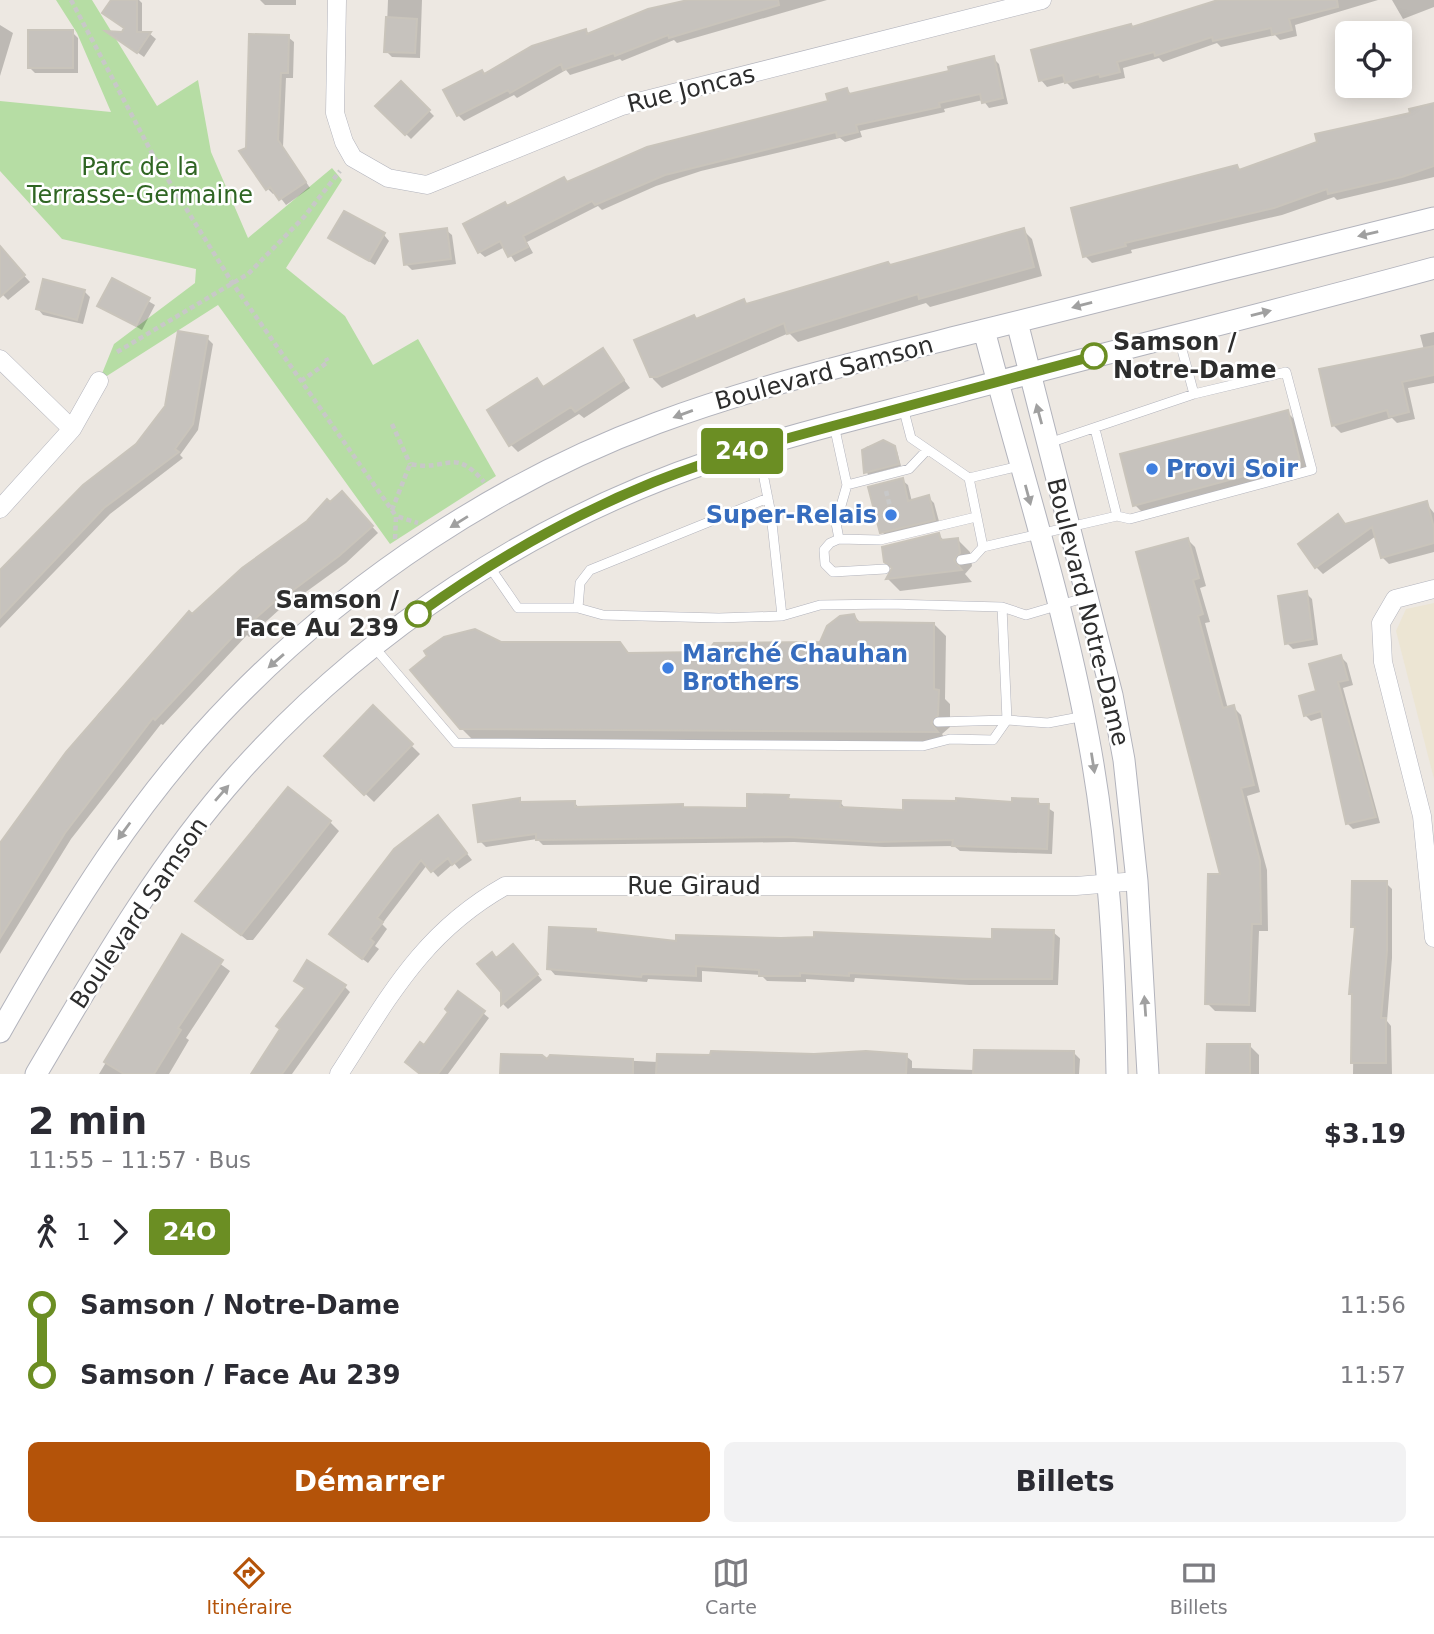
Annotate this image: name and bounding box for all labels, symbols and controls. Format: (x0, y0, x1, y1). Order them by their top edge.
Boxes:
map controls (1335, 21, 1412, 98)
button: locate (1335, 21, 1412, 98)
street label: Rue Joncas (624, 60, 758, 118)
park label: Parc de la Terrasse-Germaine (26, 153, 253, 209)
one-way arrow (1357, 229, 1379, 240)
one-way arrow (1071, 300, 1093, 311)
one-way arrow (1250, 307, 1272, 318)
place label: Samson / Notre-Dame (1113, 328, 1277, 384)
street label: Boulevard Samson (712, 330, 936, 416)
marker: Samson / Notre-Dame (1081, 343, 1107, 369)
one-way arrow (1033, 403, 1044, 425)
one-way arrow (672, 409, 693, 420)
line badge: 24O (702, 428, 782, 474)
text: 24O (715, 437, 769, 465)
place label: Provi Soir (1166, 455, 1298, 483)
marker: Provi Soir (1144, 461, 1160, 477)
street label: Boulevard Notre-Dame (1041, 475, 1135, 749)
one-way arrow (1023, 484, 1034, 506)
place label: Super-Relais (706, 501, 877, 529)
marker: Super-Relais (883, 507, 899, 523)
one-way arrow (450, 515, 468, 529)
place label: Samson / Face Au 239 (235, 586, 399, 642)
marker: Samson / Face Au 239 (405, 601, 431, 627)
place label: Marché Chauhan Brothers (682, 640, 908, 696)
one-way arrow (267, 653, 284, 668)
marker: Marché Chauhan Brothers (660, 660, 676, 676)
one-way arrow (1088, 753, 1099, 775)
one-way arrow (214, 784, 229, 801)
street label: Boulevard Samson (65, 812, 213, 1014)
one-way arrow (117, 822, 131, 840)
street label: Rue Giraud (627, 872, 761, 900)
one-way arrow (1139, 995, 1150, 1017)
text: 2 min (28, 1099, 147, 1143)
text: $3.19 (1324, 1119, 1406, 1149)
text: 11:55 – 11:57 · Bus (28, 1147, 251, 1173)
icon: walk (28, 1213, 66, 1251)
icon: forward (101, 1213, 139, 1251)
text: 24O (163, 1218, 216, 1246)
text: 1 (76, 1219, 91, 1245)
text: Samson / Notre-Dame (80, 1290, 400, 1320)
text: 11:56 (1340, 1292, 1406, 1318)
text: Samson / Face Au 239 (80, 1360, 401, 1390)
text: 11:57 (1340, 1362, 1406, 1388)
button: Démarrer (28, 1442, 710, 1522)
button: Billets (724, 1442, 1406, 1522)
tab: Itinéraire (206, 1554, 292, 1618)
tab: Carte (705, 1554, 757, 1618)
tab: Billets (1170, 1554, 1228, 1618)

